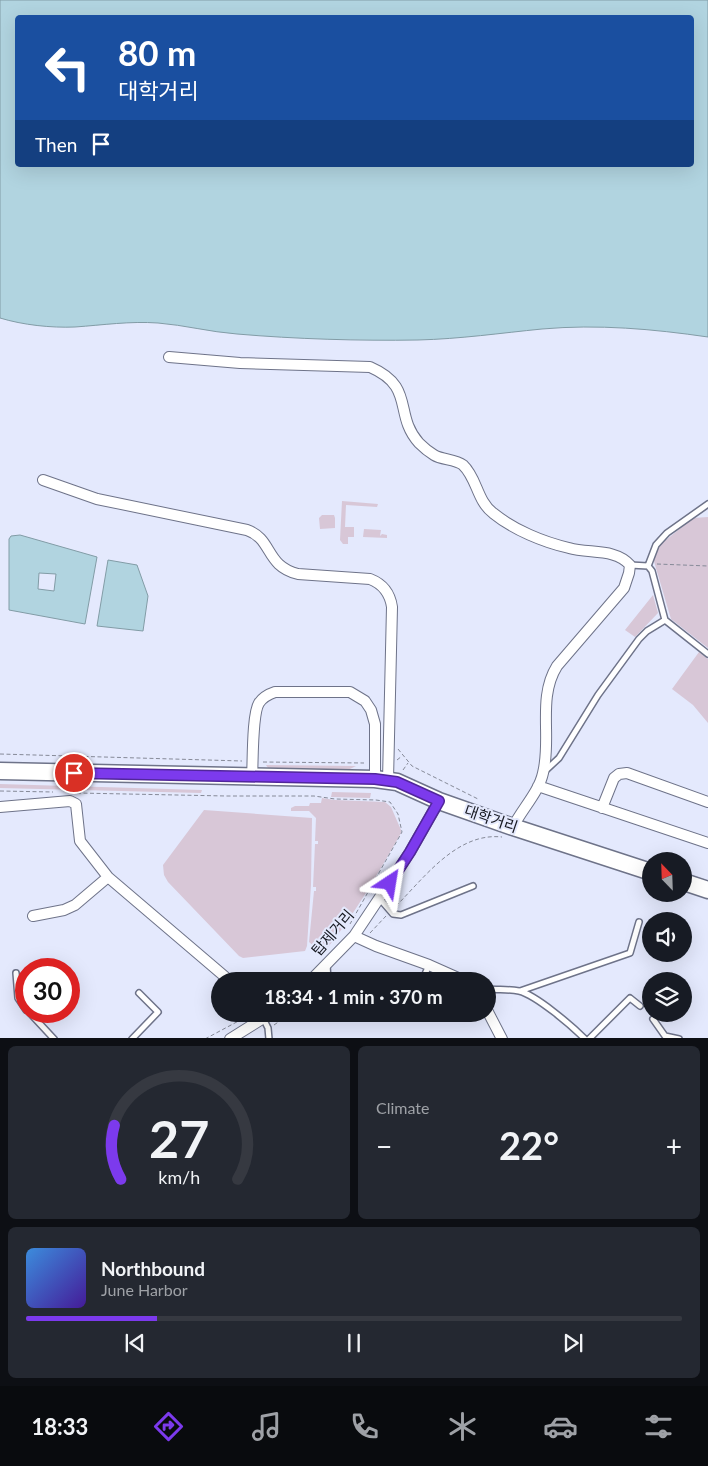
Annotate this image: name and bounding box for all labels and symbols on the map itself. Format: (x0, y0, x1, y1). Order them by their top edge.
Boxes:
pin (53, 752, 95, 794)
street label: 대학거리 (462, 801, 520, 836)
north arrow (642, 852, 692, 902)
position arrow (363, 856, 415, 908)
street label: 탑제거리 (307, 906, 357, 959)
speed limit sign: 30 (15, 958, 80, 1023)

